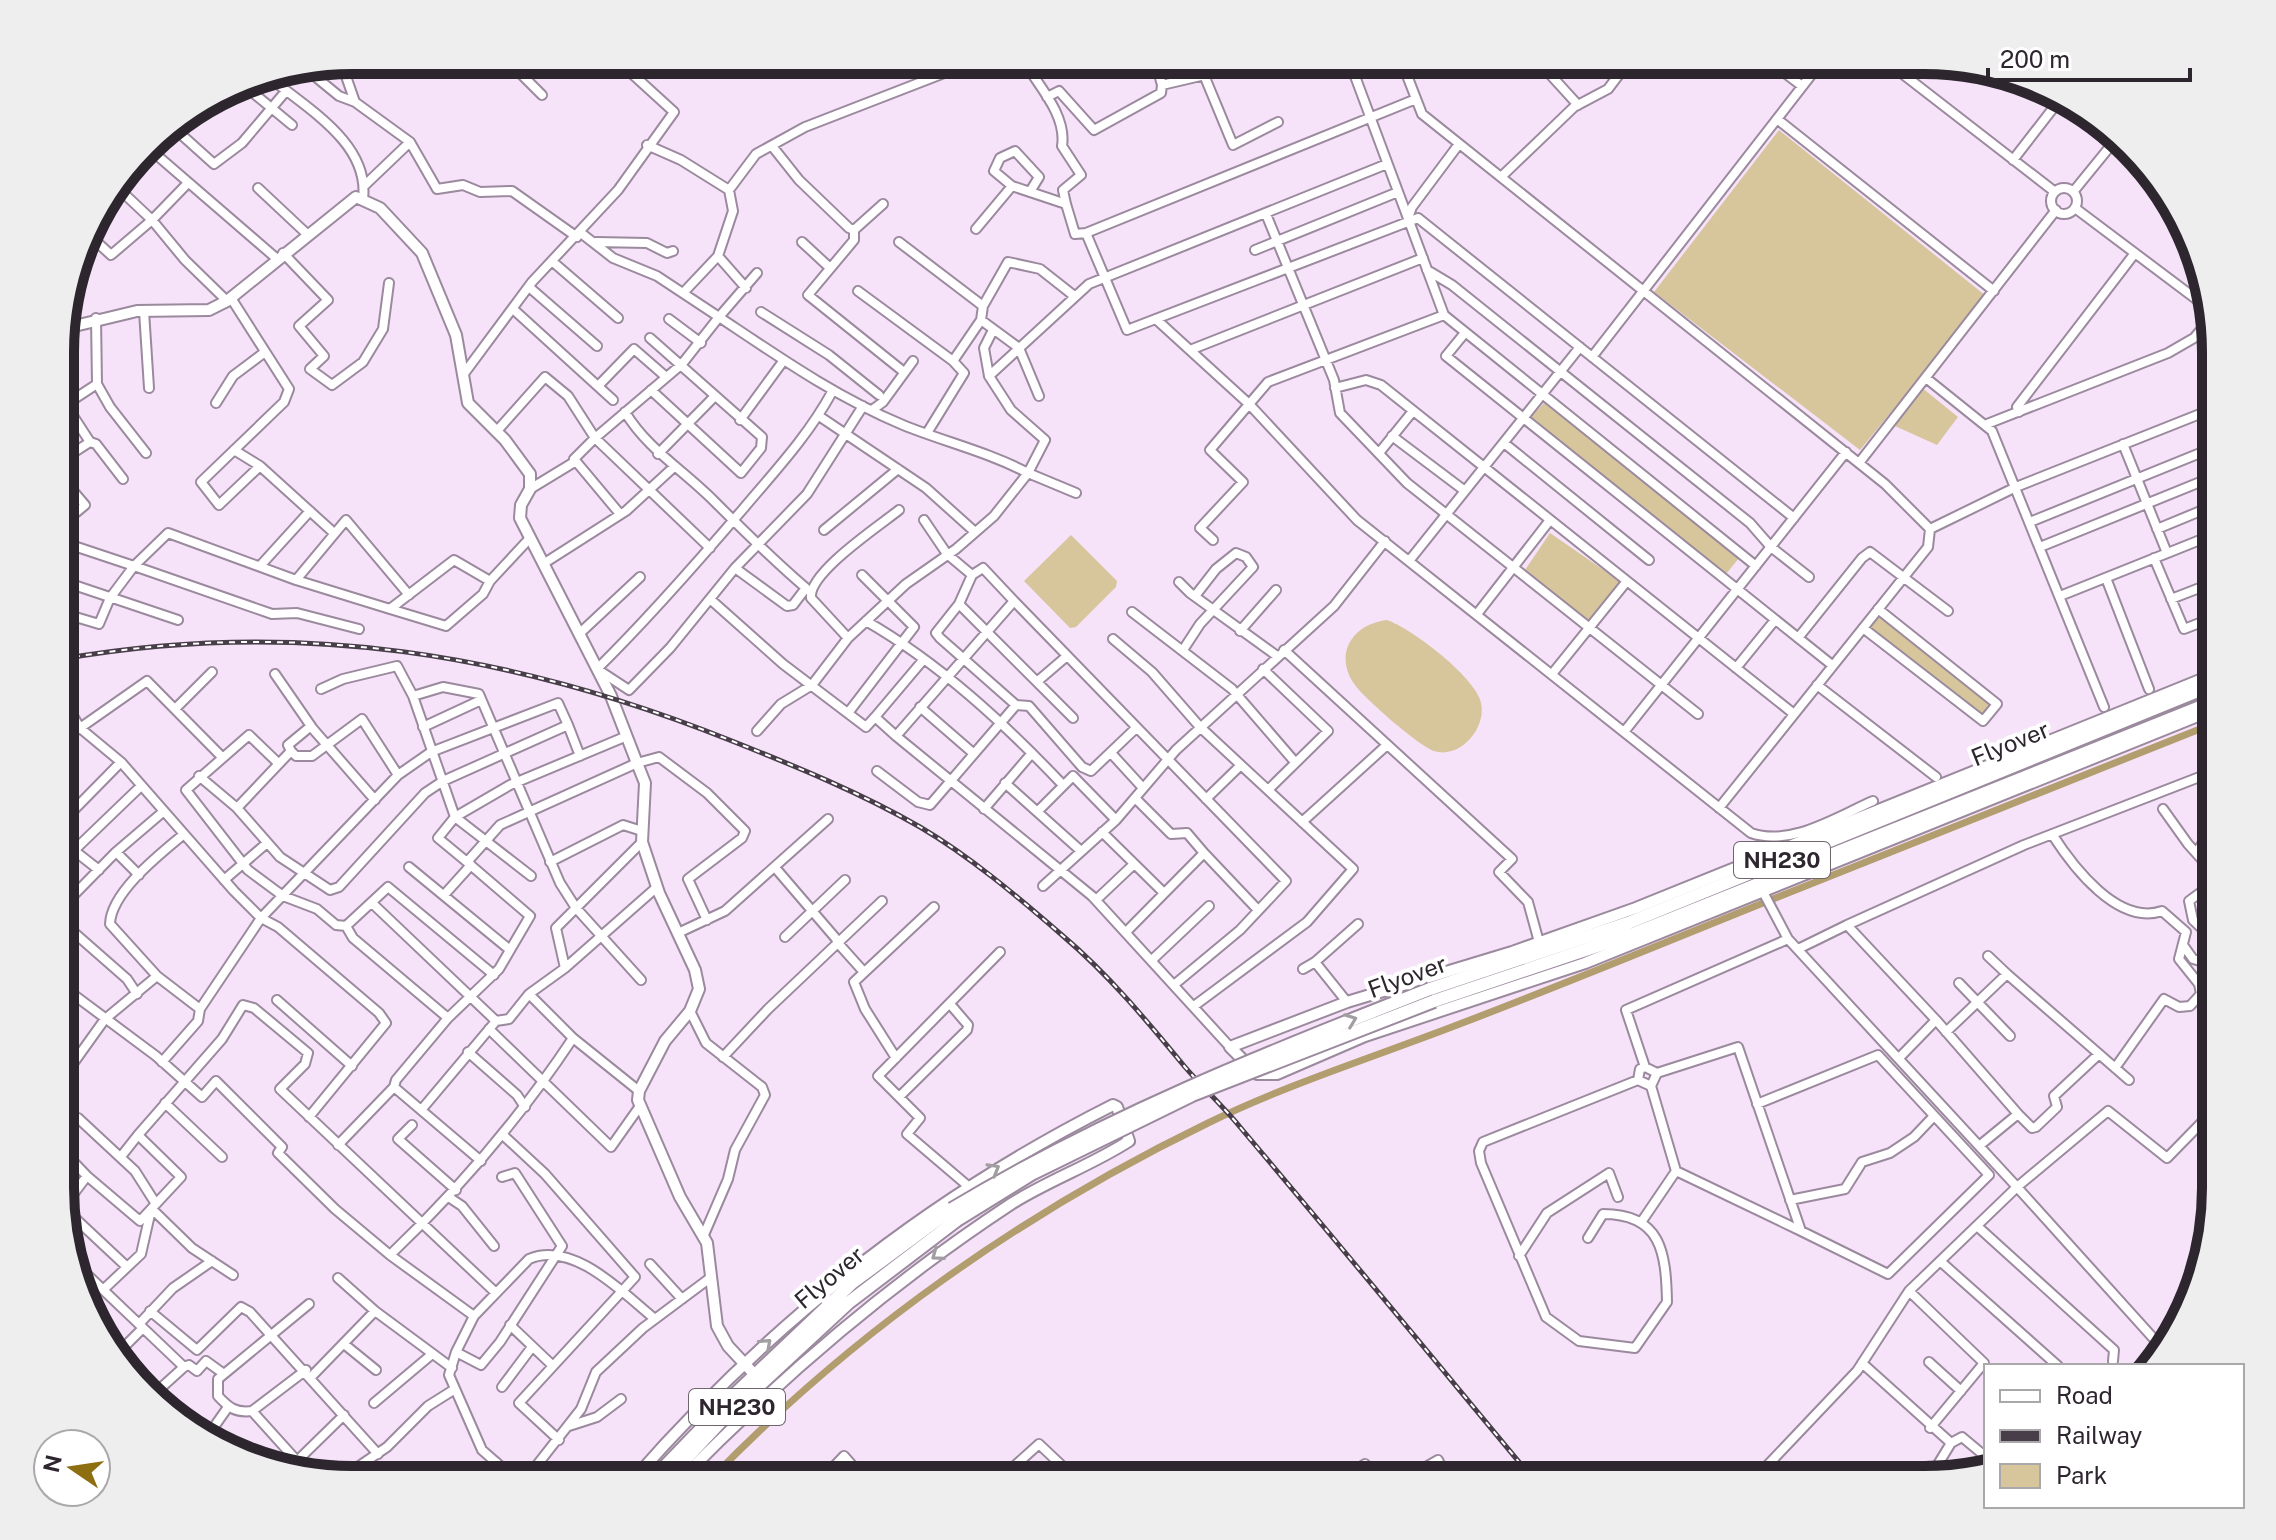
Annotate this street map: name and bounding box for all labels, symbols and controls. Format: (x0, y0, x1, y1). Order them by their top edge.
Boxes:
scale bar (1988, 32, 2190, 82)
text: 200 m (2000, 45, 2070, 73)
street label: Flyover (1967, 715, 2053, 771)
road number: NH230 (1734, 842, 1830, 878)
street label: Flyover (1364, 949, 1450, 1003)
one-way arrow (1343, 1013, 1357, 1030)
one-way arrow (985, 1163, 1000, 1179)
street label: Flyover (789, 1240, 869, 1314)
one-way arrow (931, 1246, 946, 1260)
one-way arrow (756, 1339, 771, 1353)
legend (1984, 1364, 2244, 1508)
text: Road (2056, 1381, 2113, 1409)
road number: NH230 (689, 1389, 785, 1425)
text: Railway (2056, 1421, 2142, 1449)
north arrow (32, 1428, 112, 1508)
text: N (38, 1452, 67, 1475)
text: Park (2056, 1461, 2107, 1489)

